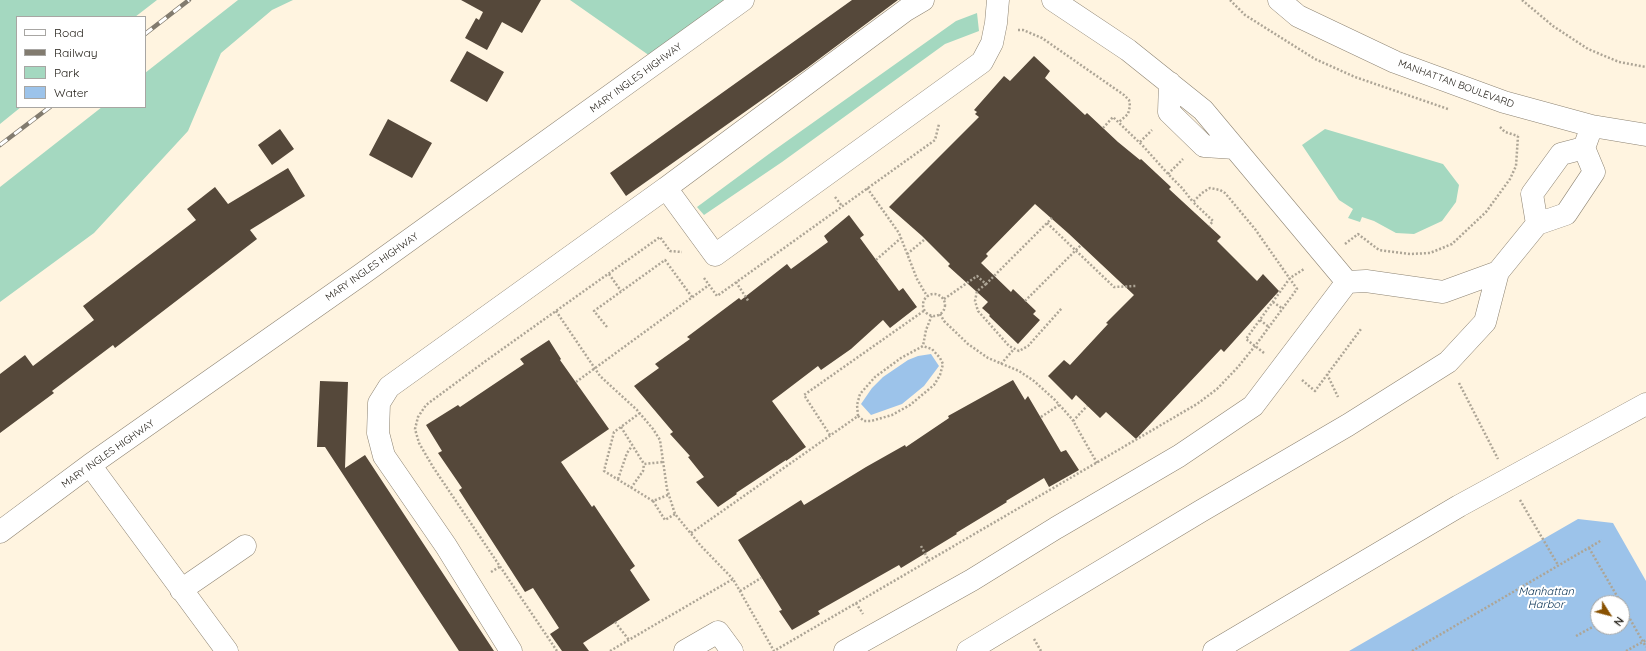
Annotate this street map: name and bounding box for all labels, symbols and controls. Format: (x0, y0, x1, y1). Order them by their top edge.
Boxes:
legend (16, 16, 146, 108)
text: Road (54, 25, 84, 40)
street label: MARY INGLES HIGHWAY (588, 41, 684, 115)
text: Railway (54, 45, 98, 60)
street label: MANHATTAN BOULEVARD (1396, 57, 1516, 111)
text: Park (54, 65, 79, 80)
text: Water (54, 85, 88, 100)
street label: MARY INGLES HIGHWAY (323, 230, 421, 304)
street label: MARY INGLES HIGHWAY (59, 417, 157, 491)
water label: Manhattan Harbor (1518, 585, 1574, 611)
north arrow (1590, 595, 1630, 635)
text: N (1611, 614, 1627, 629)

